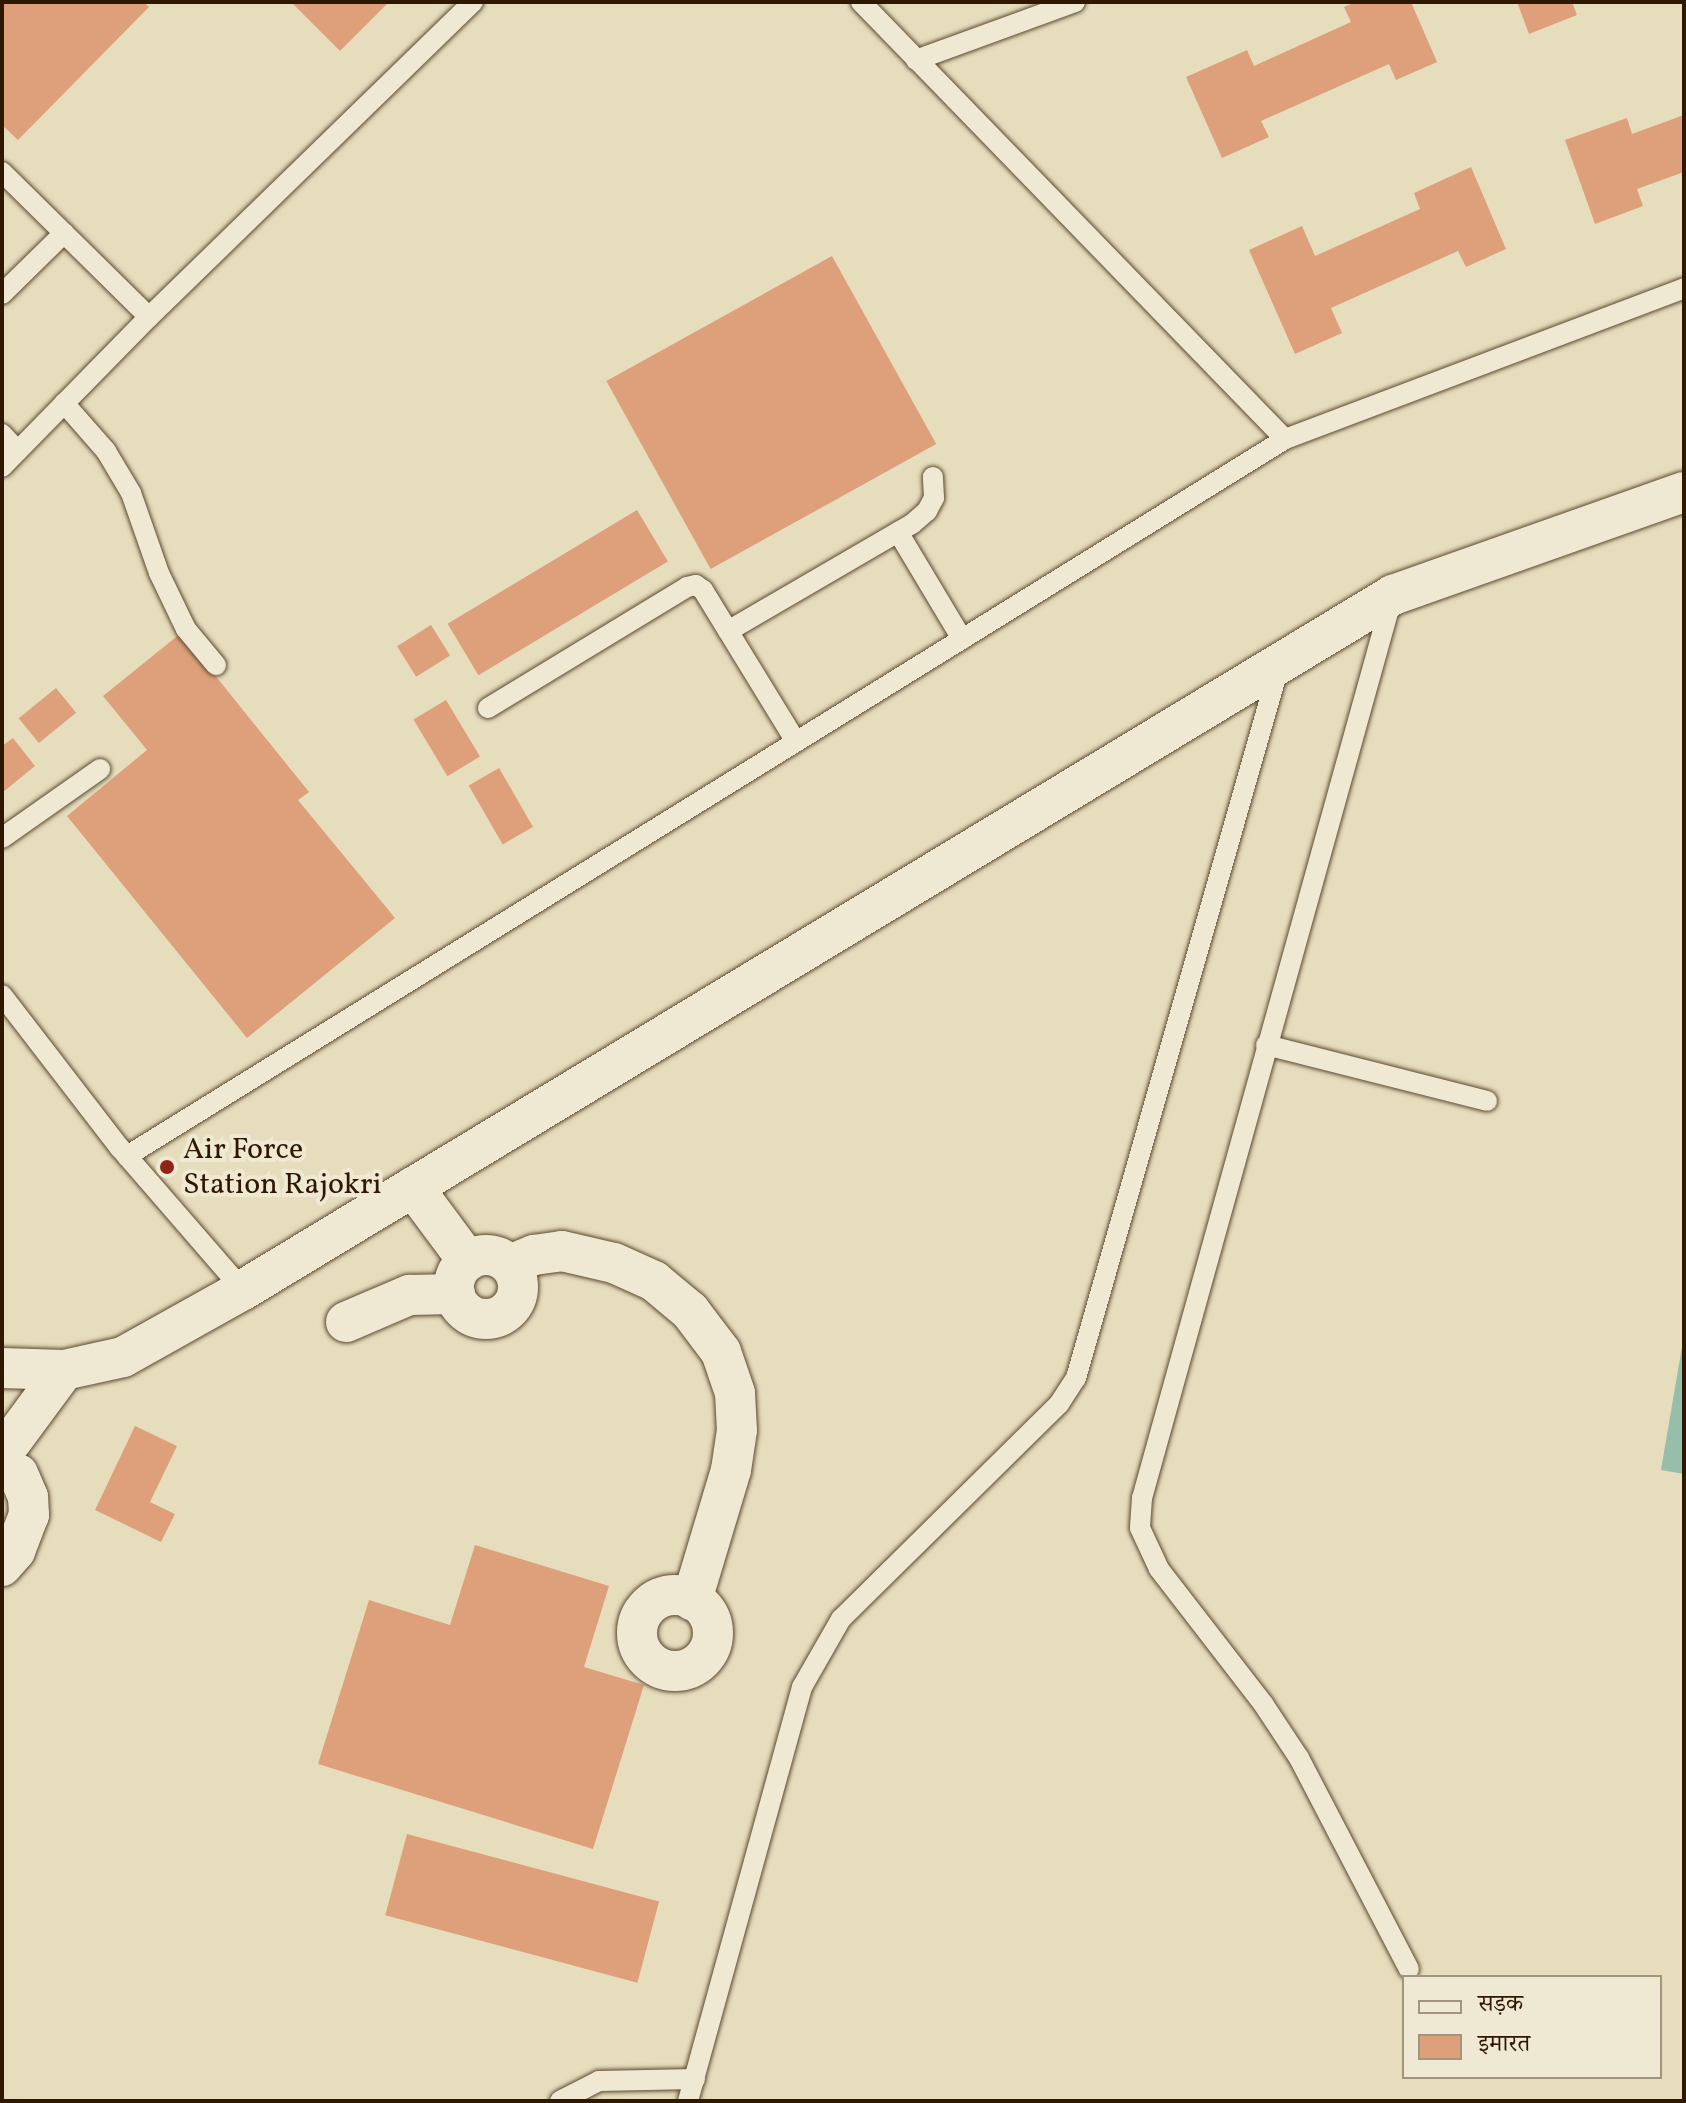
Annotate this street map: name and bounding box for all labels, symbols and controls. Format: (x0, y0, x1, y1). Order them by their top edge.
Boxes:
place label: Air Force Station Rajokri (183, 1132, 382, 1202)
marker: Air Force Station Rajokri (158, 1158, 176, 1176)
legend (1402, 1975, 1662, 2079)
text: सड़क (1478, 1988, 1523, 2022)
text: इमारत (1478, 2028, 1530, 2062)

